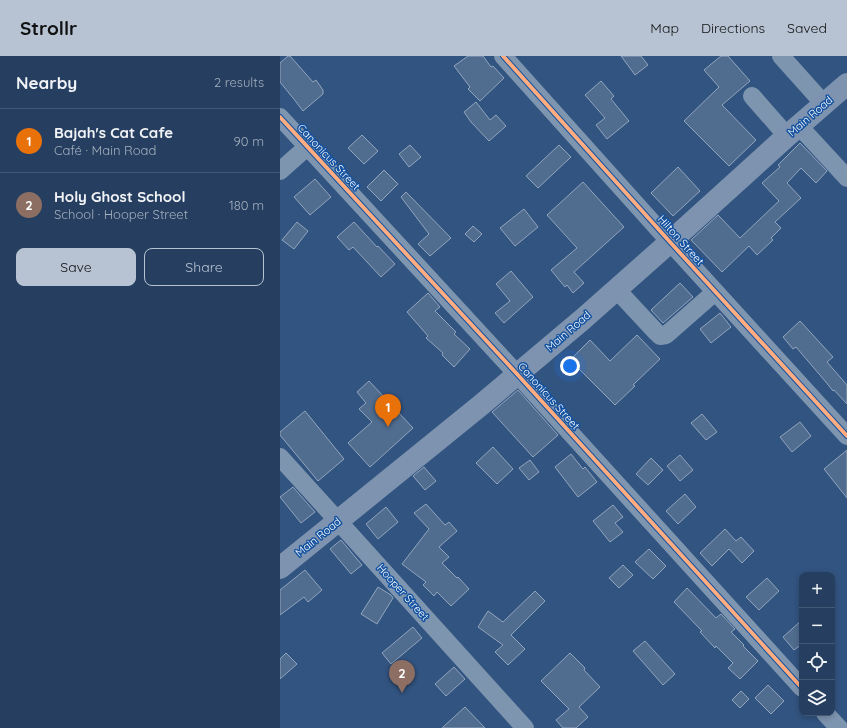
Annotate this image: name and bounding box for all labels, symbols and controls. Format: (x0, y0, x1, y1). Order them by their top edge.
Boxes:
text: Strollr (20, 16, 77, 40)
text: Map (650, 19, 679, 37)
text: Directions (701, 19, 765, 37)
text: Saved (787, 19, 827, 37)
text: Nearby (16, 72, 77, 93)
text: 2 results (214, 74, 264, 90)
street label: Main Road (785, 93, 835, 139)
street label: Canonicus Street (295, 121, 364, 193)
text: Bajah's Cat Cafe (54, 123, 173, 142)
text: 1 (26, 133, 32, 149)
text: 90 m (234, 133, 264, 149)
text: Café · Main Road (54, 142, 156, 158)
text: Holy Ghost School (54, 187, 185, 206)
text: 2 (25, 197, 33, 213)
text: 180 m (229, 197, 264, 213)
text: School · Hooper Street (54, 206, 188, 222)
street label: Hilton Street (655, 212, 707, 268)
button: Save (16, 248, 136, 286)
button: Share (144, 248, 264, 286)
street label: Main Road (543, 308, 593, 354)
your location (560, 356, 580, 376)
street label: Canonicus Street (515, 359, 583, 433)
pin: 1 (375, 394, 401, 427)
street label: Main Road (292, 514, 344, 560)
street label: Hooper Street (374, 561, 432, 623)
map controls (799, 572, 835, 716)
button: + (799, 572, 835, 608)
button: − (799, 608, 835, 644)
button: locate (799, 644, 835, 680)
pin: 2 (389, 660, 415, 693)
button: layers (799, 680, 835, 716)

